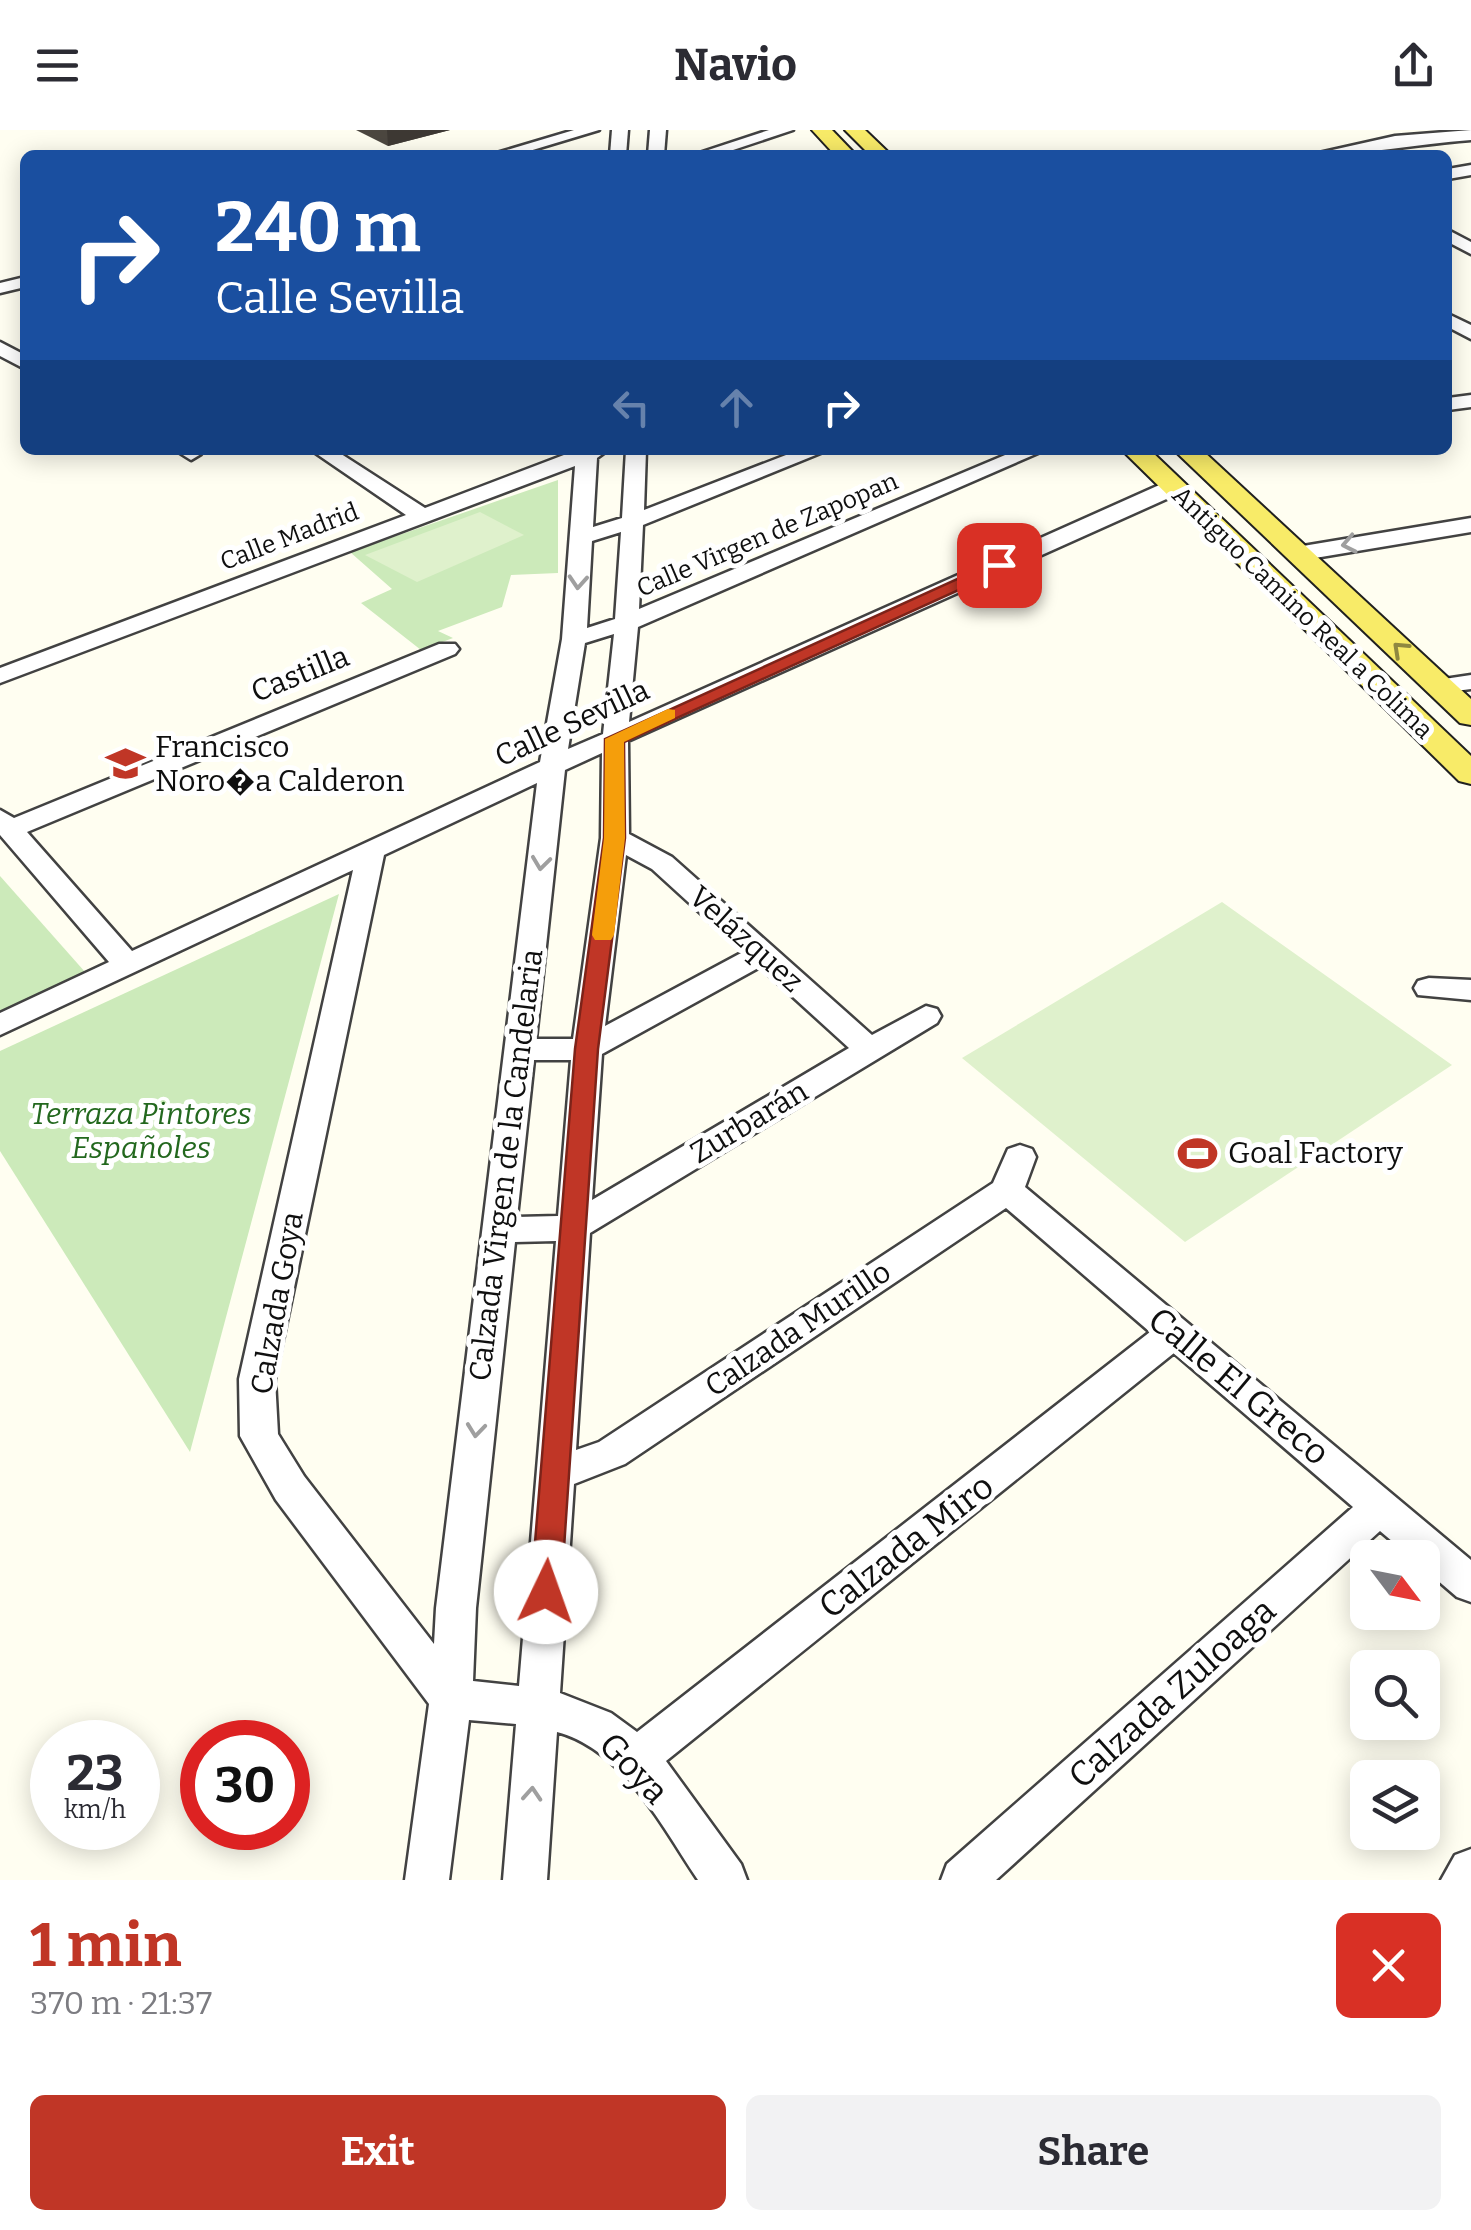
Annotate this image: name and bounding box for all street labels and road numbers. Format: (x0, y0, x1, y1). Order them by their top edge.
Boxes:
street label: Calle Virgen de Zapopan (632, 466, 903, 604)
street label: Antiguo Camino Real a Colima (1166, 480, 1439, 745)
street label: Calle Madrid (216, 497, 363, 577)
street label: Castilla (246, 638, 354, 710)
street label: Calle Sevilla (489, 672, 655, 774)
street label: Velázquez (682, 878, 810, 1000)
street label: Calzada Virgen de la Candelaria (462, 947, 550, 1383)
street label: Zurbarán (684, 1073, 814, 1171)
street label: Calzada Goya (243, 1209, 311, 1397)
street label: Calzada Murillo (698, 1254, 898, 1404)
street label: Calle El Greco (1140, 1298, 1338, 1474)
street label: Calzada Miro (810, 1465, 1002, 1627)
street label: Calzada Zuloaga (1060, 1589, 1284, 1797)
street label: Goya (591, 1724, 677, 1812)

